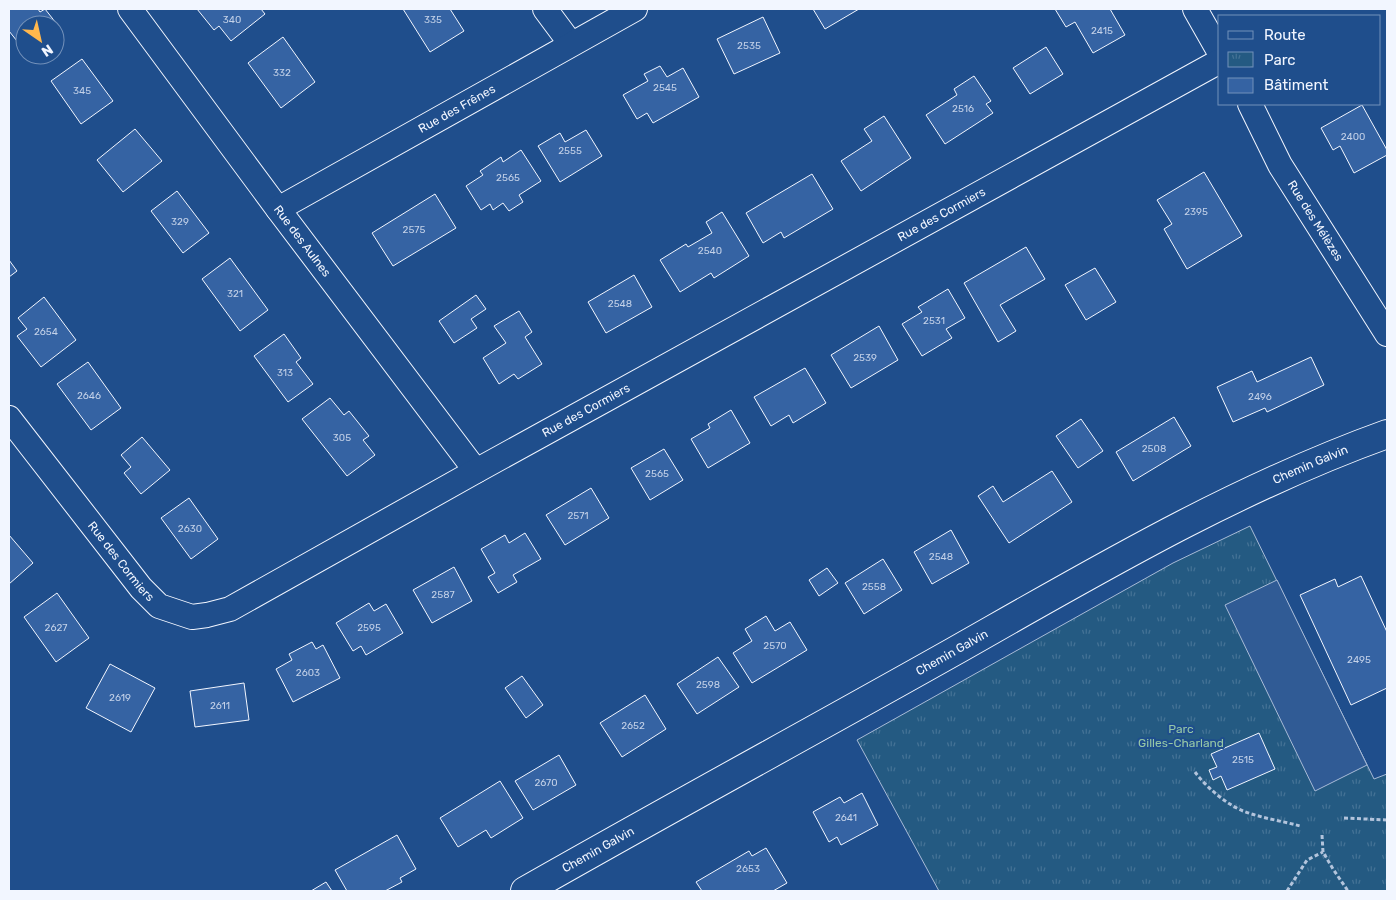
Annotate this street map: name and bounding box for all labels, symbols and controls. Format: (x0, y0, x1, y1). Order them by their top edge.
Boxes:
house number: 340 (223, 14, 241, 26)
house number: 335 (424, 14, 442, 26)
north arrow (15, 15, 65, 65)
legend (1218, 15, 1381, 105)
house number: 2415 (1091, 25, 1113, 37)
text: Route (1264, 26, 1306, 44)
text: N (38, 40, 56, 60)
house number: 2535 (737, 40, 761, 52)
text: Parc (1264, 51, 1296, 69)
house number: 332 (273, 67, 291, 79)
text: Bâtiment (1264, 76, 1328, 94)
street label: Rue des Frênes (416, 82, 498, 136)
house number: 2545 (653, 82, 677, 94)
house number: 345 (73, 85, 91, 97)
house number: 2516 (952, 103, 974, 115)
house number: 2400 (1341, 131, 1365, 143)
house number: 2555 (558, 145, 582, 157)
house number: 2565 (496, 172, 520, 184)
street label: Rue des Mélèzes (1285, 178, 1346, 264)
street label: Rue des Cormiers (895, 185, 988, 244)
street label: Rue des Aulnes (271, 203, 334, 279)
house number: 2395 (1184, 206, 1208, 218)
house number: 329 (171, 216, 189, 228)
house number: 2575 (403, 224, 425, 236)
house number: 2540 (698, 245, 722, 257)
house number: 321 (227, 288, 243, 300)
house number: 2548 (608, 298, 632, 310)
house number: 2531 (923, 315, 945, 327)
house number: 2654 (34, 326, 58, 338)
house number: 2539 (853, 352, 877, 364)
house number: 313 (277, 367, 293, 379)
street label: Rue des Cormiers (540, 381, 632, 440)
house number: 2646 (77, 390, 101, 402)
house number: 2496 (1248, 391, 1272, 403)
house number: 305 (333, 432, 351, 444)
street label: Chemin Galvin (1271, 442, 1350, 487)
house number: 2508 (1142, 443, 1166, 455)
house number: 2565 (645, 468, 669, 480)
house number: 2571 (567, 510, 589, 522)
street label: Rue des Cormiers (85, 519, 157, 604)
house number: 2630 (178, 523, 202, 535)
house number: 2548 (929, 551, 953, 563)
house number: 2558 (862, 581, 886, 593)
house number: 2587 (431, 589, 455, 601)
house number: 2627 (45, 622, 67, 634)
house number: 2595 (357, 622, 381, 634)
street label: Chemin Galvin (914, 627, 990, 678)
house number: 2570 (763, 640, 787, 652)
house number: 2495 (1347, 654, 1371, 666)
house number: 2603 (296, 667, 320, 679)
house number: 2598 (696, 679, 720, 691)
house number: 2619 (109, 692, 131, 704)
house number: 2611 (210, 700, 230, 712)
house number: 2652 (621, 720, 645, 732)
park label: Parc Gilles-Charland (1138, 722, 1224, 750)
house number: 2515 (1232, 754, 1254, 766)
house number: 2670 (534, 777, 558, 789)
house number: 2641 (835, 812, 857, 824)
street label: Chemin Galvin (560, 824, 637, 875)
house number: 2653 (736, 863, 760, 875)

